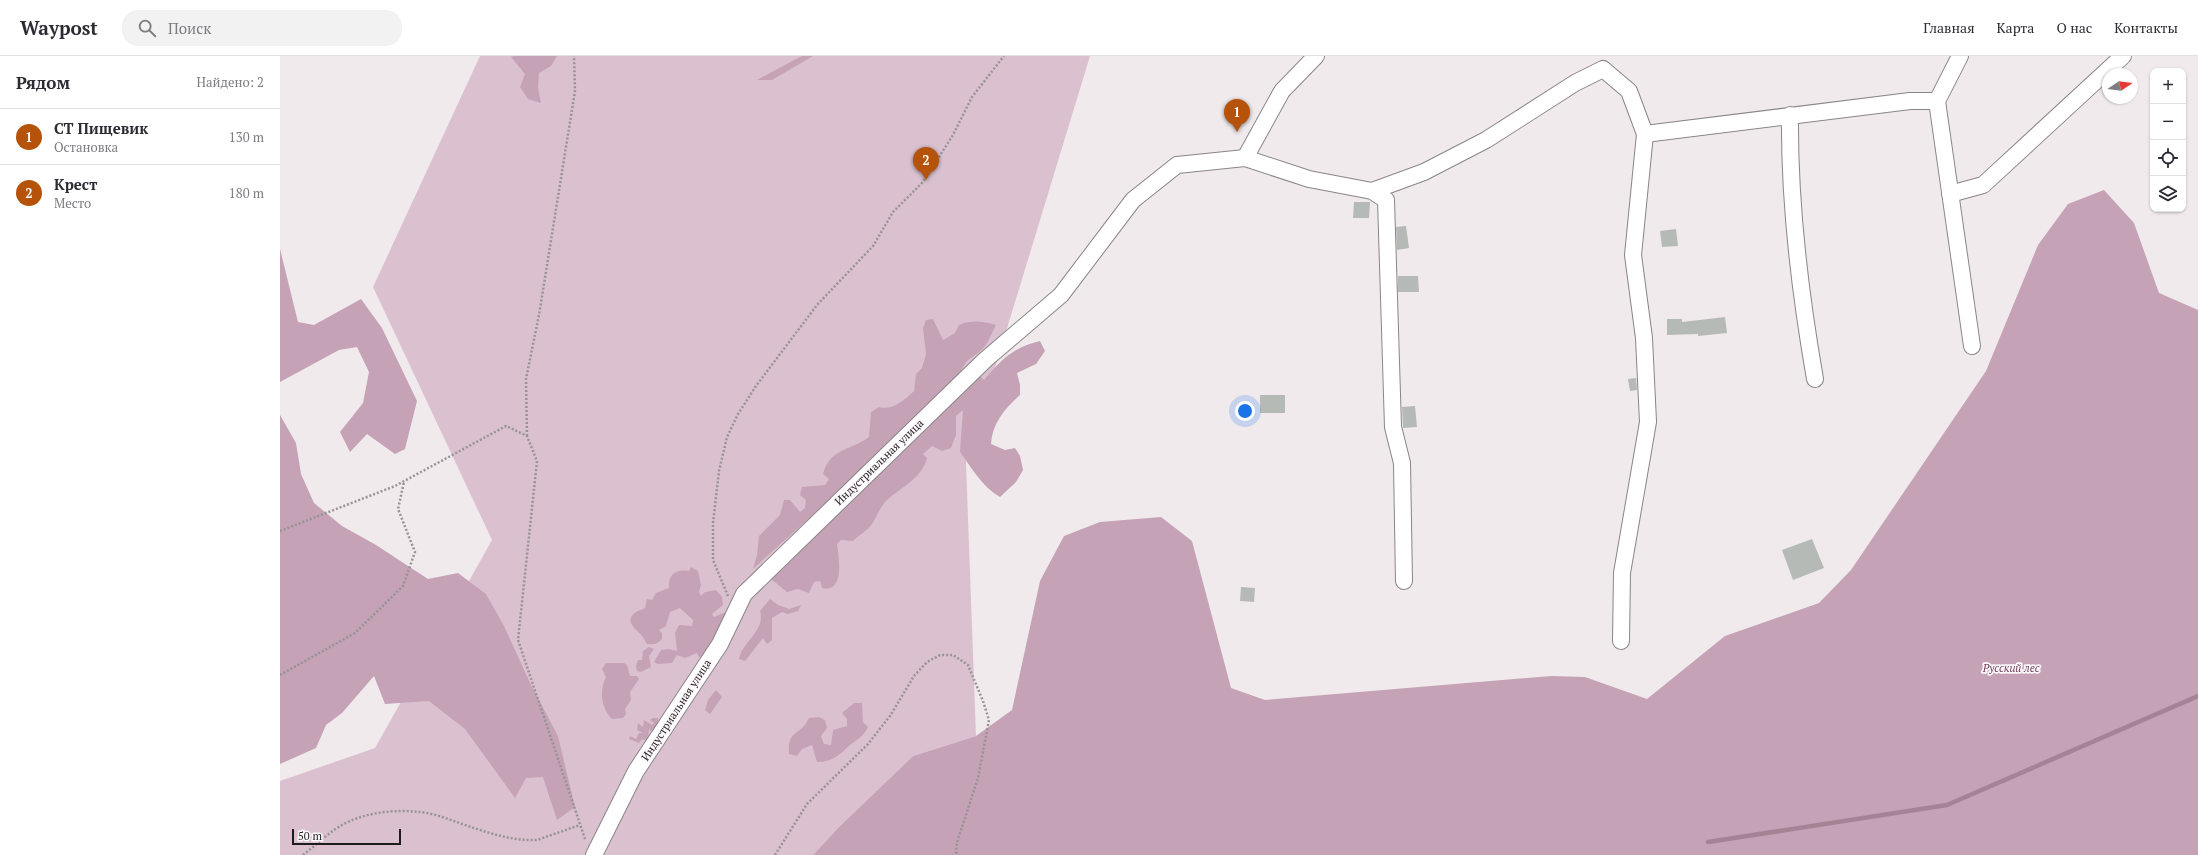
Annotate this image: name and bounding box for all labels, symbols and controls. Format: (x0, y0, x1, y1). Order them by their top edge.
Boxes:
search box (122, 10, 402, 46)
text: Waypost (20, 15, 98, 40)
icon: search (136, 17, 158, 39)
text: Поиск (168, 18, 211, 38)
text: Главная (1923, 18, 1975, 37)
text: Карта (1997, 18, 2034, 37)
text: О нас (2056, 18, 2092, 37)
text: Контакты (2114, 18, 2178, 37)
north arrow (2102, 68, 2138, 104)
map controls (2150, 68, 2186, 212)
button: + (2150, 68, 2186, 104)
text: Рядом (16, 71, 70, 94)
text: Найдено: 2 (197, 73, 264, 91)
pin: 1 (1224, 99, 1250, 132)
button: − (2150, 104, 2186, 140)
text: СТ Пищевик (54, 118, 148, 138)
text: 1 (25, 128, 33, 146)
text: 130 m (229, 128, 264, 146)
text: Остановка (54, 138, 118, 156)
button: locate (2150, 140, 2186, 176)
pin: 2 (913, 147, 939, 180)
text: Крест (54, 174, 97, 194)
button: layers (2150, 176, 2186, 212)
text: 2 (25, 184, 33, 202)
text: 180 m (229, 184, 264, 202)
text: Место (54, 194, 91, 212)
your location (1235, 401, 1255, 421)
street label: Индустриальная улица (832, 416, 927, 508)
street label: Индустриальная улица (638, 656, 714, 763)
park label: Русский лес (1982, 661, 2040, 675)
scale bar (292, 827, 401, 846)
text: 50 m (298, 829, 322, 843)

